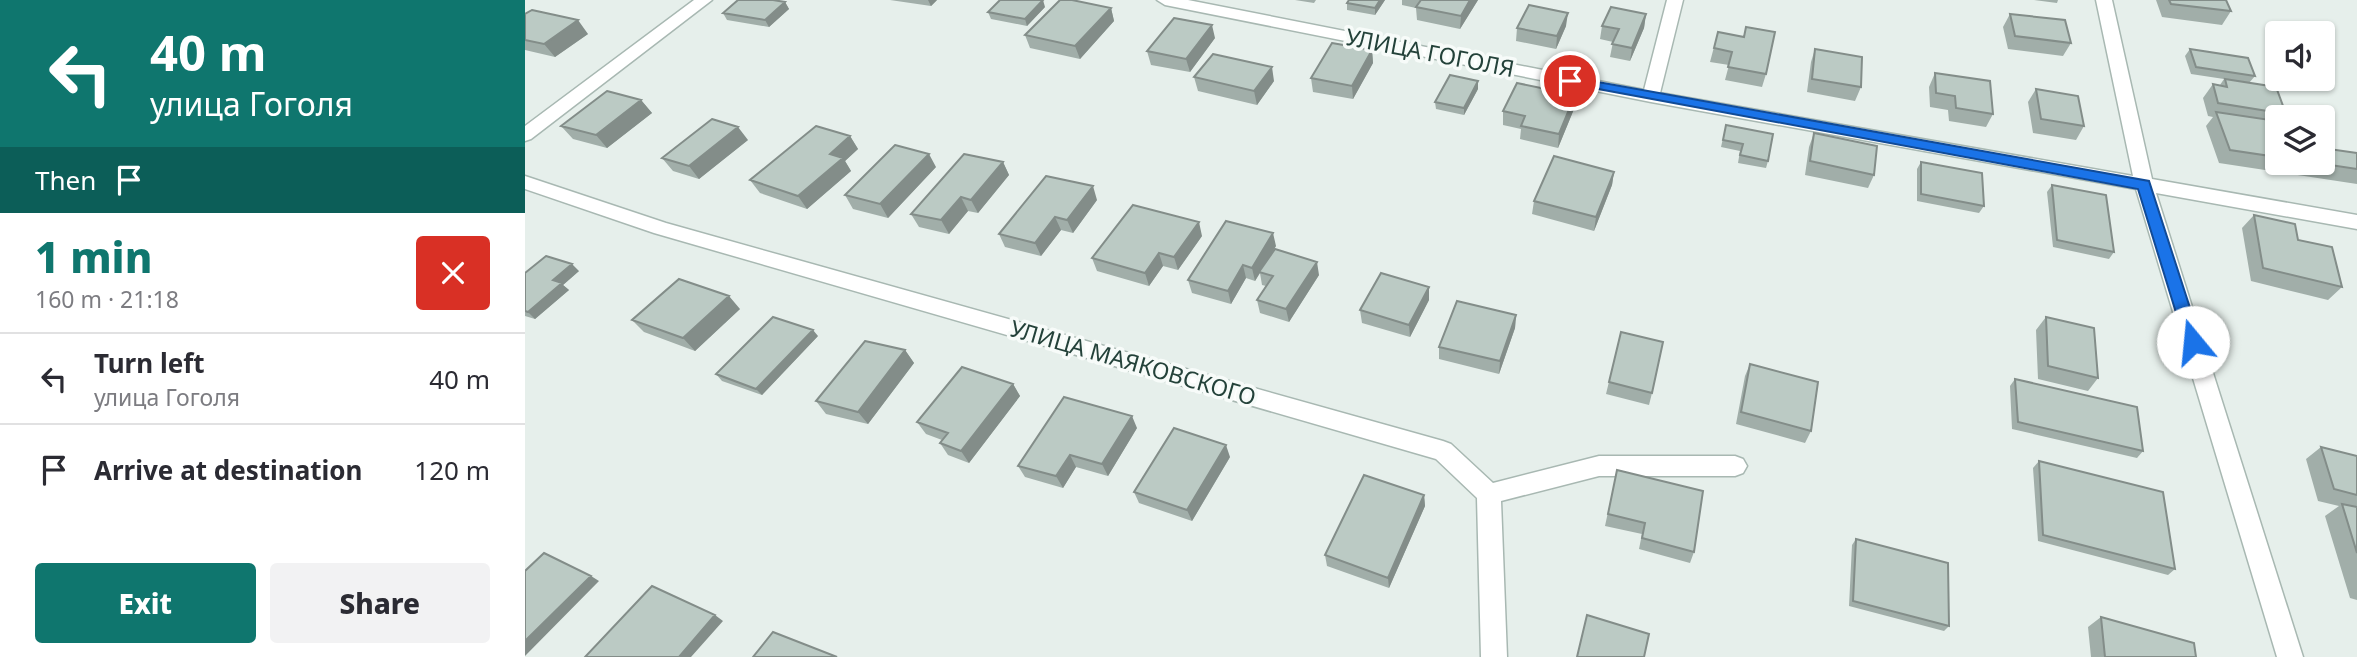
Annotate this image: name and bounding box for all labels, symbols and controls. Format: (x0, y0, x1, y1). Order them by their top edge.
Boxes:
text: 40 m (150, 19, 267, 85)
street label: УЛИЦА ГОГОЛЯ (1343, 20, 1517, 84)
map controls (2265, 21, 2335, 175)
button: sound (2265, 21, 2335, 91)
icon: left (35, 28, 126, 119)
pin (1540, 51, 1600, 111)
icon: arrive (1551, 62, 1589, 100)
text: улица Гоголя (150, 82, 353, 125)
button: layers (2265, 105, 2335, 175)
icon: arrive (110, 161, 148, 199)
text: Then (35, 162, 96, 198)
text: 1 min (35, 228, 152, 285)
button: close (416, 236, 490, 310)
text: 160 m · 21:18 (35, 283, 179, 315)
position arrow (2156, 305, 2230, 379)
street label: УЛИЦА МАЯКОВСКОГО (1006, 312, 1260, 413)
text: Turn left (94, 345, 205, 381)
icon: left (35, 360, 73, 398)
text: 40 m (429, 361, 490, 397)
text: улица Гоголя (94, 381, 240, 413)
icon: arrive (35, 451, 73, 489)
text: Arrive at destination (94, 452, 363, 488)
text: 120 m (414, 452, 490, 488)
button: Exit (35, 563, 256, 643)
button: Share (270, 563, 490, 643)

